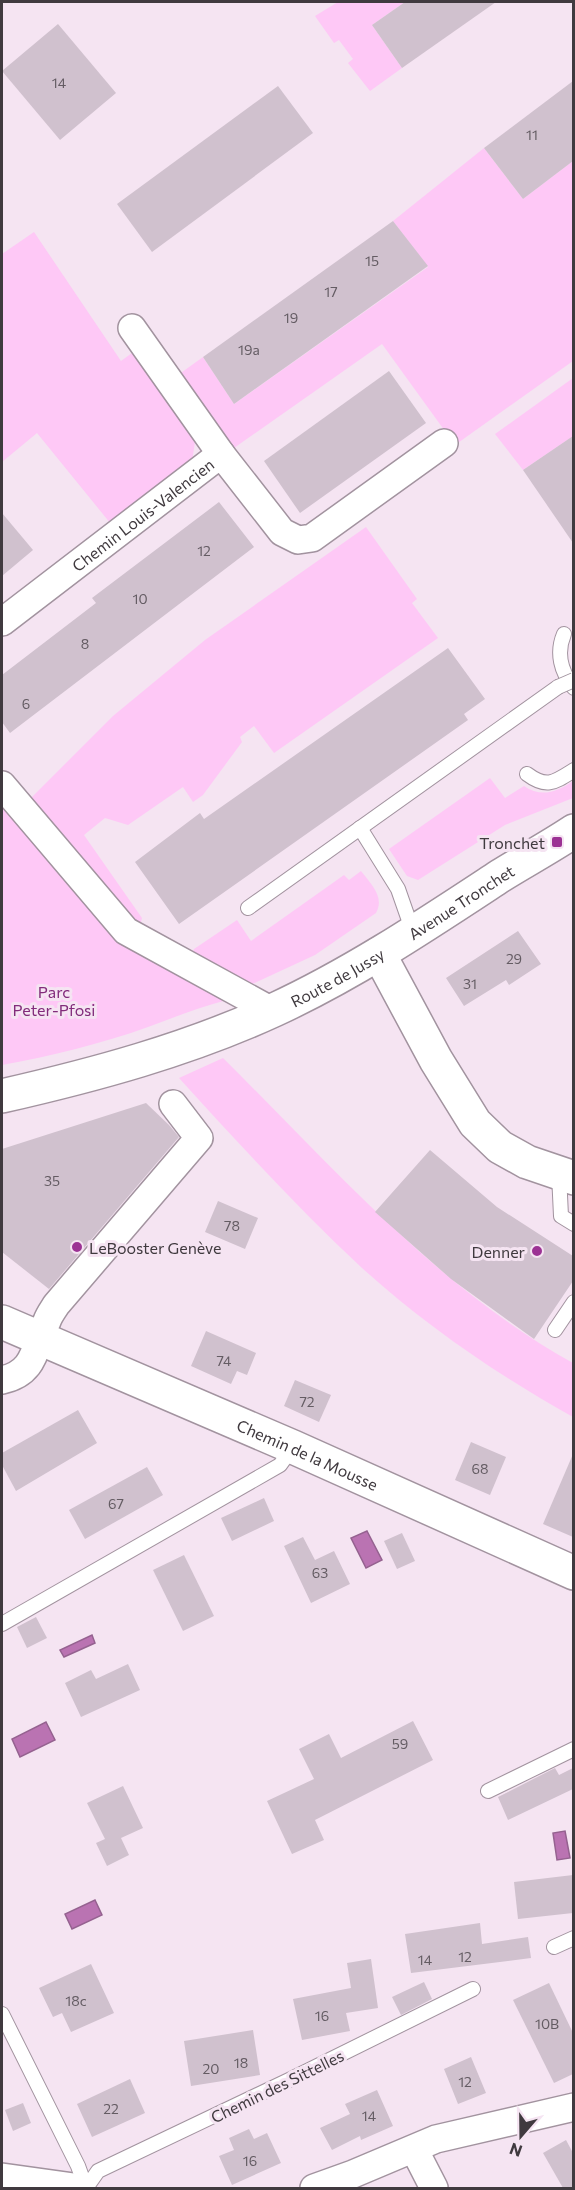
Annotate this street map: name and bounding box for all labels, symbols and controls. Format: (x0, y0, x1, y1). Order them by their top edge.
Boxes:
house number: 14 (52, 74, 67, 91)
house number: 11 (526, 126, 538, 143)
house number: 15 (365, 252, 379, 269)
house number: 17 (324, 283, 338, 300)
house number: 19 (284, 309, 298, 326)
house number: 19a (238, 341, 260, 358)
street label: Chemin Louis-Valencien (68, 454, 217, 575)
house number: 12 (197, 542, 211, 559)
house number: 10 (132, 590, 148, 607)
house number: 8 (81, 635, 89, 652)
house number: 6 (22, 695, 30, 712)
place label: Tronchet (479, 833, 545, 852)
marker: Tronchet (550, 835, 564, 849)
street label: Avenue Tronchet (404, 860, 517, 943)
street label: Route de Jussy (287, 943, 387, 1010)
house number: 29 (506, 950, 522, 967)
house number: 31 (463, 975, 477, 992)
park label: Parc Peter-Pfosi (13, 982, 95, 1019)
house number: 35 (44, 1172, 60, 1189)
house number: 78 (224, 1217, 240, 1234)
place label: LeBooster Genève (89, 1238, 221, 1257)
marker: LeBooster Genève (70, 1240, 84, 1254)
place label: Denner (472, 1242, 526, 1261)
marker: Denner (530, 1244, 544, 1258)
house number: 74 (217, 1352, 232, 1369)
house number: 72 (299, 1393, 315, 1410)
street label: Chemin de la Mousse (234, 1415, 381, 1493)
house number: 68 (472, 1460, 489, 1477)
house number: 67 (108, 1495, 124, 1512)
house number: 63 (312, 1564, 328, 1581)
house number: 59 (392, 1735, 408, 1752)
house number: 12 (458, 1948, 472, 1965)
house number: 14 (418, 1951, 433, 1968)
house number: 18c (65, 1992, 87, 2009)
house number: 16 (315, 2007, 329, 2024)
house number: 10B (535, 2015, 559, 2032)
street label: Chemin des Sittelles (207, 2046, 347, 2126)
house number: 18 (234, 2054, 248, 2071)
house number: 20 (203, 2060, 219, 2077)
house number: 12 (458, 2073, 472, 2090)
house number: 22 (103, 2100, 119, 2117)
north arrow (491, 2106, 551, 2166)
house number: 14 (362, 2107, 377, 2124)
text: N (507, 2140, 525, 2162)
house number: 16 (243, 2152, 257, 2169)

